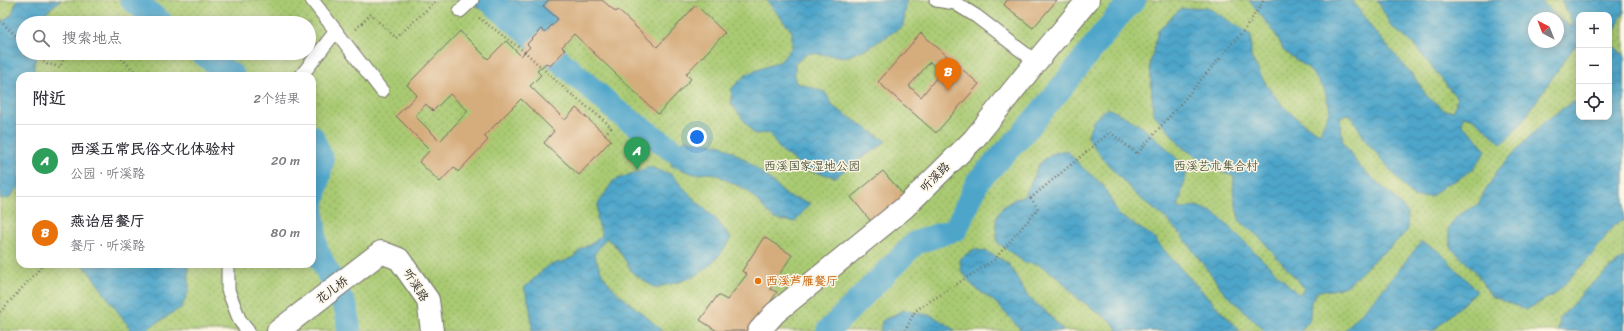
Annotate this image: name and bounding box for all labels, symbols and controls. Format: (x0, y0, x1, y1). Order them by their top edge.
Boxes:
north arrow (1528, 12, 1564, 48)
map controls (1576, 12, 1612, 120)
button: + (1576, 12, 1612, 48)
search box (16, 16, 316, 60)
text: 搜索地点 (62, 25, 122, 51)
icon: search (30, 27, 52, 49)
button: − (1576, 48, 1612, 84)
pin: B (935, 58, 961, 91)
text: 附近 (32, 83, 66, 113)
button: locate (1576, 84, 1612, 120)
text: 2个结果 (253, 87, 300, 110)
your location (687, 127, 707, 147)
text: 西溪五常民俗文化体验村 (70, 136, 235, 162)
pin: A (624, 137, 650, 170)
text: A (41, 149, 49, 172)
text: 20 m (271, 149, 300, 172)
park label: 西溪国家湿地公园 (764, 155, 860, 177)
park label: 西溪艺术集合村 (1174, 155, 1258, 177)
street label: 听溪路 (914, 156, 956, 198)
text: 公园 · 听溪路 (70, 162, 145, 185)
text: 燕诒居餐厅 (70, 208, 145, 234)
text: B (41, 221, 49, 244)
text: 80 m (271, 221, 300, 244)
text: 餐厅 · 听溪路 (70, 234, 145, 257)
street label: 听溪路 (397, 264, 435, 306)
street label: 花儿桥 (311, 270, 354, 310)
place label: 西溪芦雁餐厅 (766, 270, 838, 292)
marker: 西溪芦雁餐厅 (753, 276, 763, 286)

